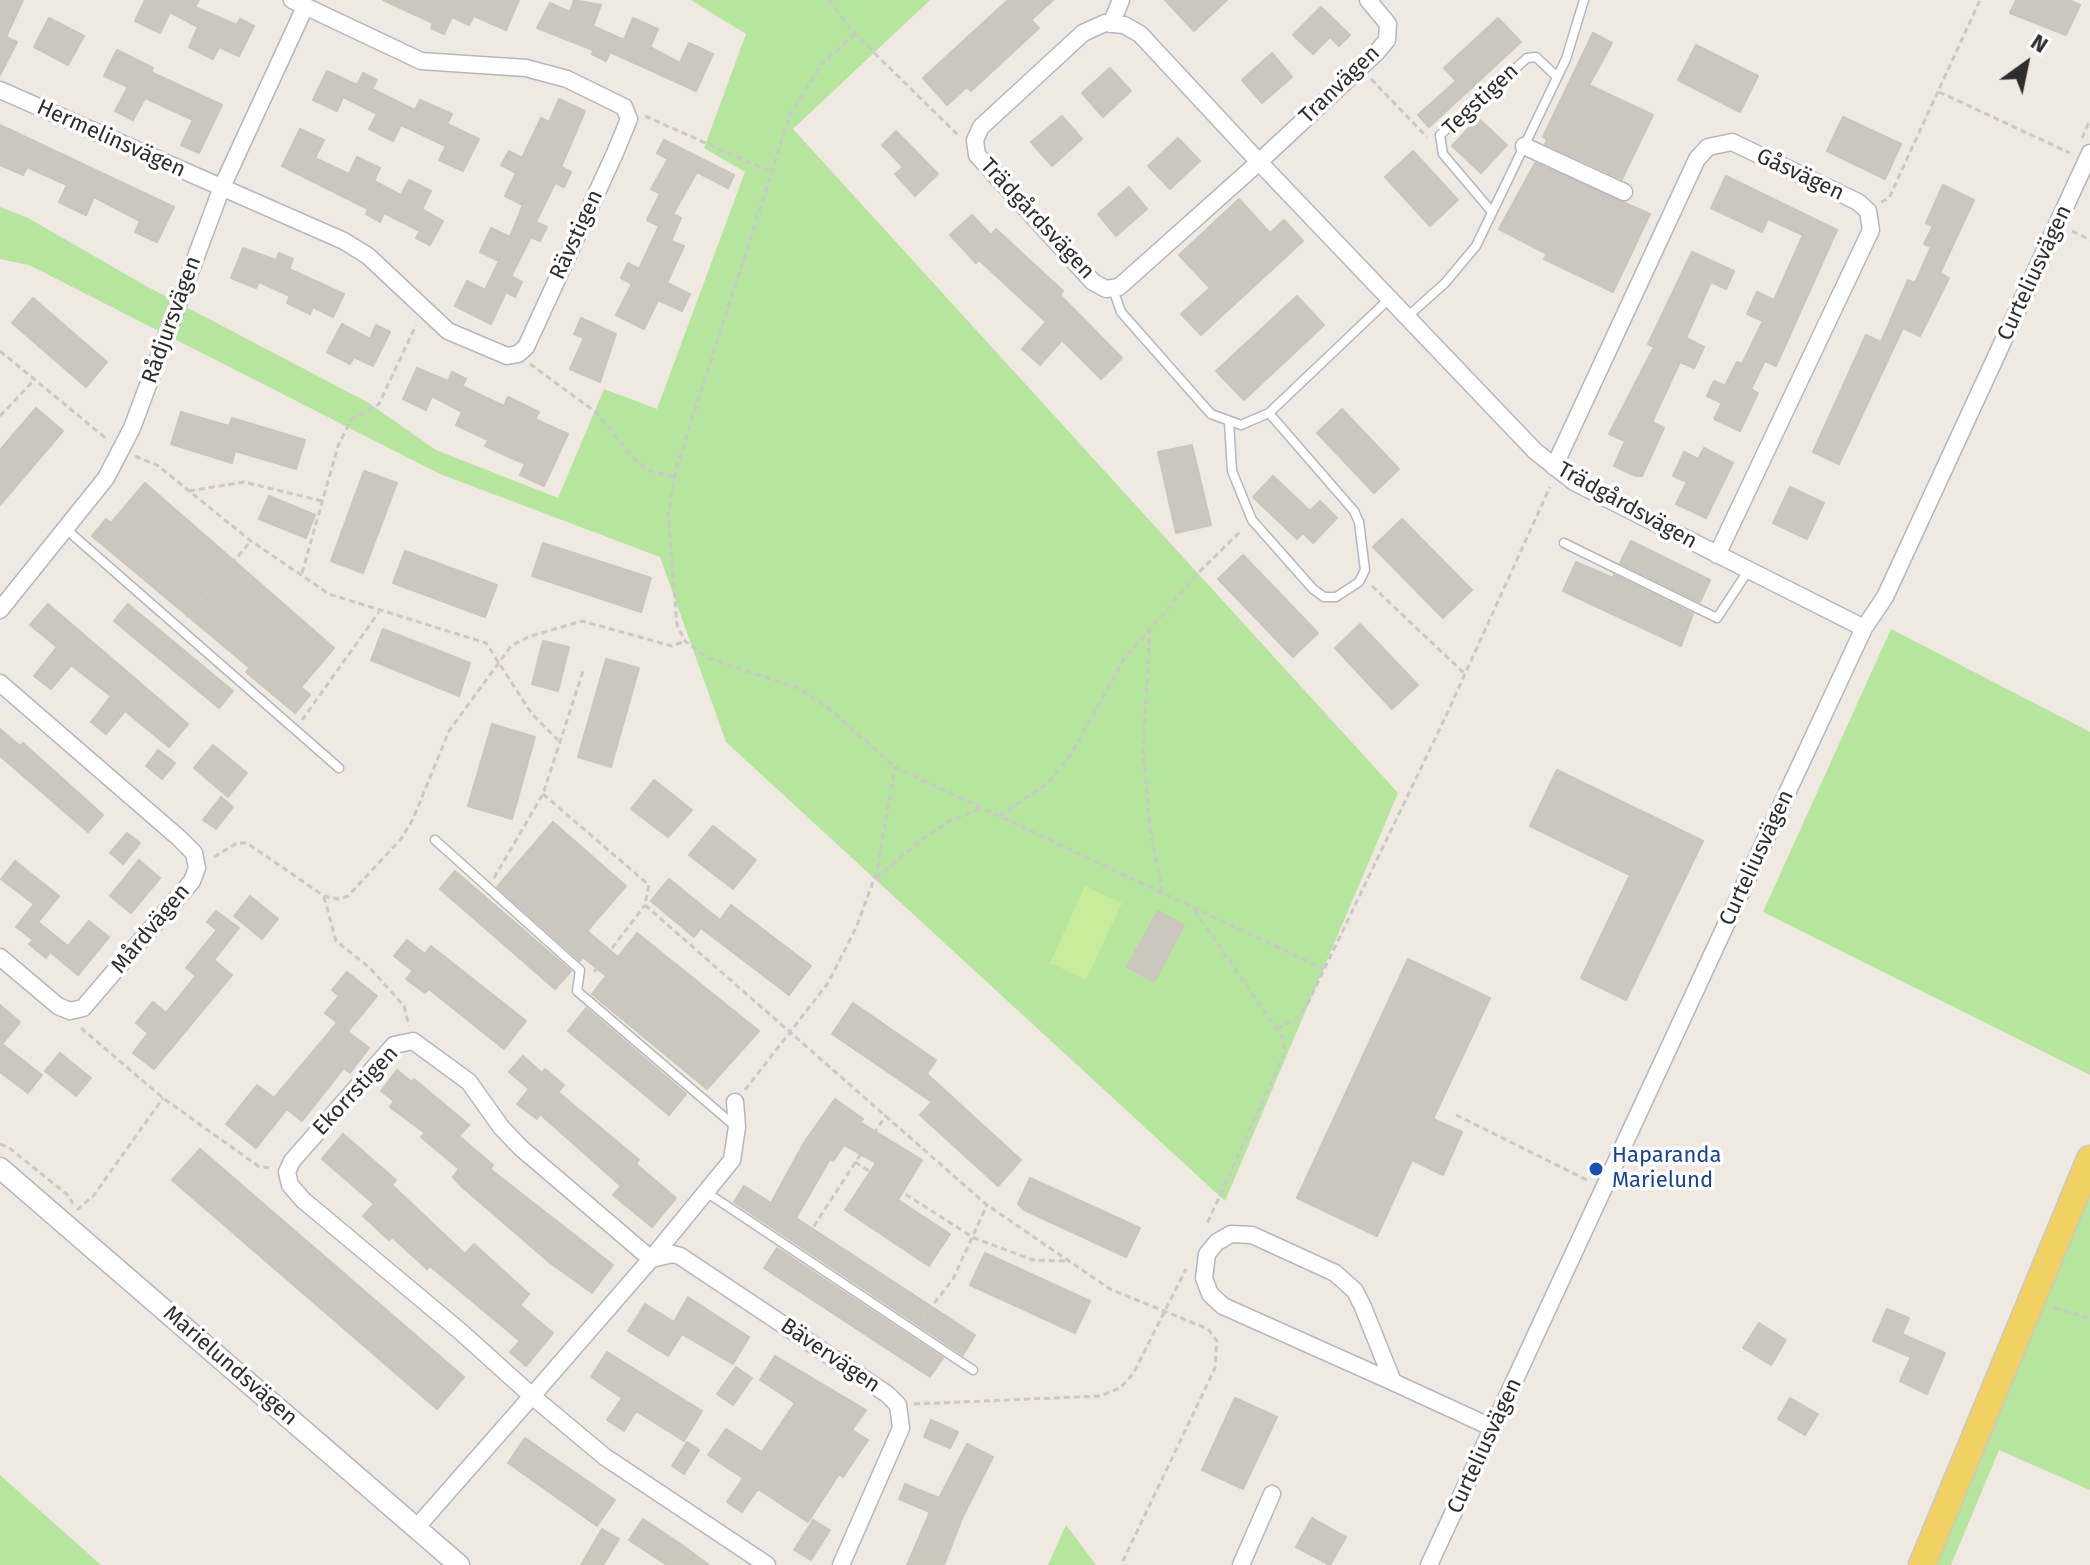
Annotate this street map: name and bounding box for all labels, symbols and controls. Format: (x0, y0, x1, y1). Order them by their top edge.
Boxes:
north arrow (1986, 24, 2066, 104)
text: N (2026, 28, 2053, 59)
street label: Tranvägen (1294, 40, 1386, 130)
street label: Tegstigen (1438, 58, 1524, 142)
street label: Hermelinsvägen (33, 94, 189, 184)
street label: Gåsvägen (1752, 143, 1848, 207)
street label: Trädgårdsvägen (974, 153, 1100, 285)
street label: Rävstigen (545, 186, 609, 284)
street label: Curteliusvägen (1992, 201, 2078, 345)
street label: Rådjursvägen (137, 253, 207, 387)
street label: Trädgårdsvägen (1553, 457, 1701, 555)
street label: Curteliusvägen (1714, 786, 1800, 930)
street label: Mårdvägen (106, 879, 196, 979)
street label: Ekorrstigen (308, 1041, 404, 1141)
place label: Haparanda Marielund (1612, 1143, 1721, 1194)
marker: Haparanda Marielund (1587, 1160, 1605, 1178)
street label: Marielundsvägen (158, 1301, 302, 1431)
street label: Bävervägen (775, 1313, 885, 1399)
street label: Curteliusvägen (1442, 1374, 1528, 1518)

